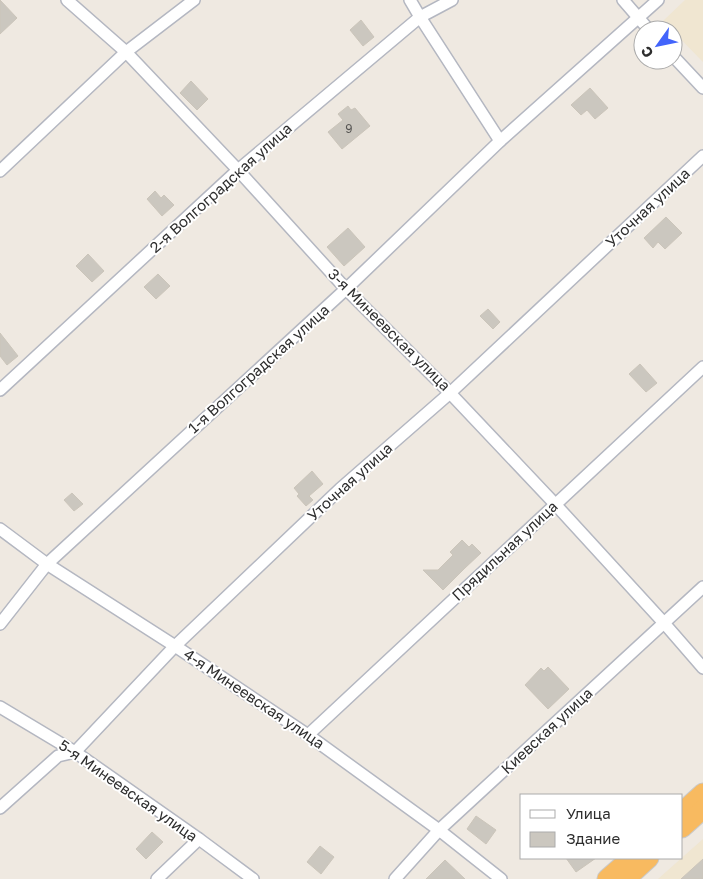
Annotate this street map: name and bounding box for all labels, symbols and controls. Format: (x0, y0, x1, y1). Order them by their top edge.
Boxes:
north arrow (633, 20, 683, 70)
text: С (637, 44, 657, 61)
street label: 2-я Волгоградская улица (145, 119, 295, 256)
house number: 9 (345, 121, 353, 136)
street label: Уточная улица (602, 164, 693, 251)
street label: 3-я Минеевская улица (325, 265, 454, 394)
street label: 1-я Волгоградская улица (184, 300, 333, 436)
street label: Уточная улица (303, 438, 396, 524)
street label: Прядильная улица (448, 497, 561, 604)
street label: 4-я Минеевская улица (181, 644, 328, 752)
street label: Киевская улица (497, 683, 596, 777)
street label: 5-я Минеевская улица (56, 735, 201, 845)
legend (520, 794, 683, 859)
text: Улица (566, 804, 611, 822)
text: Здание (566, 829, 620, 847)

